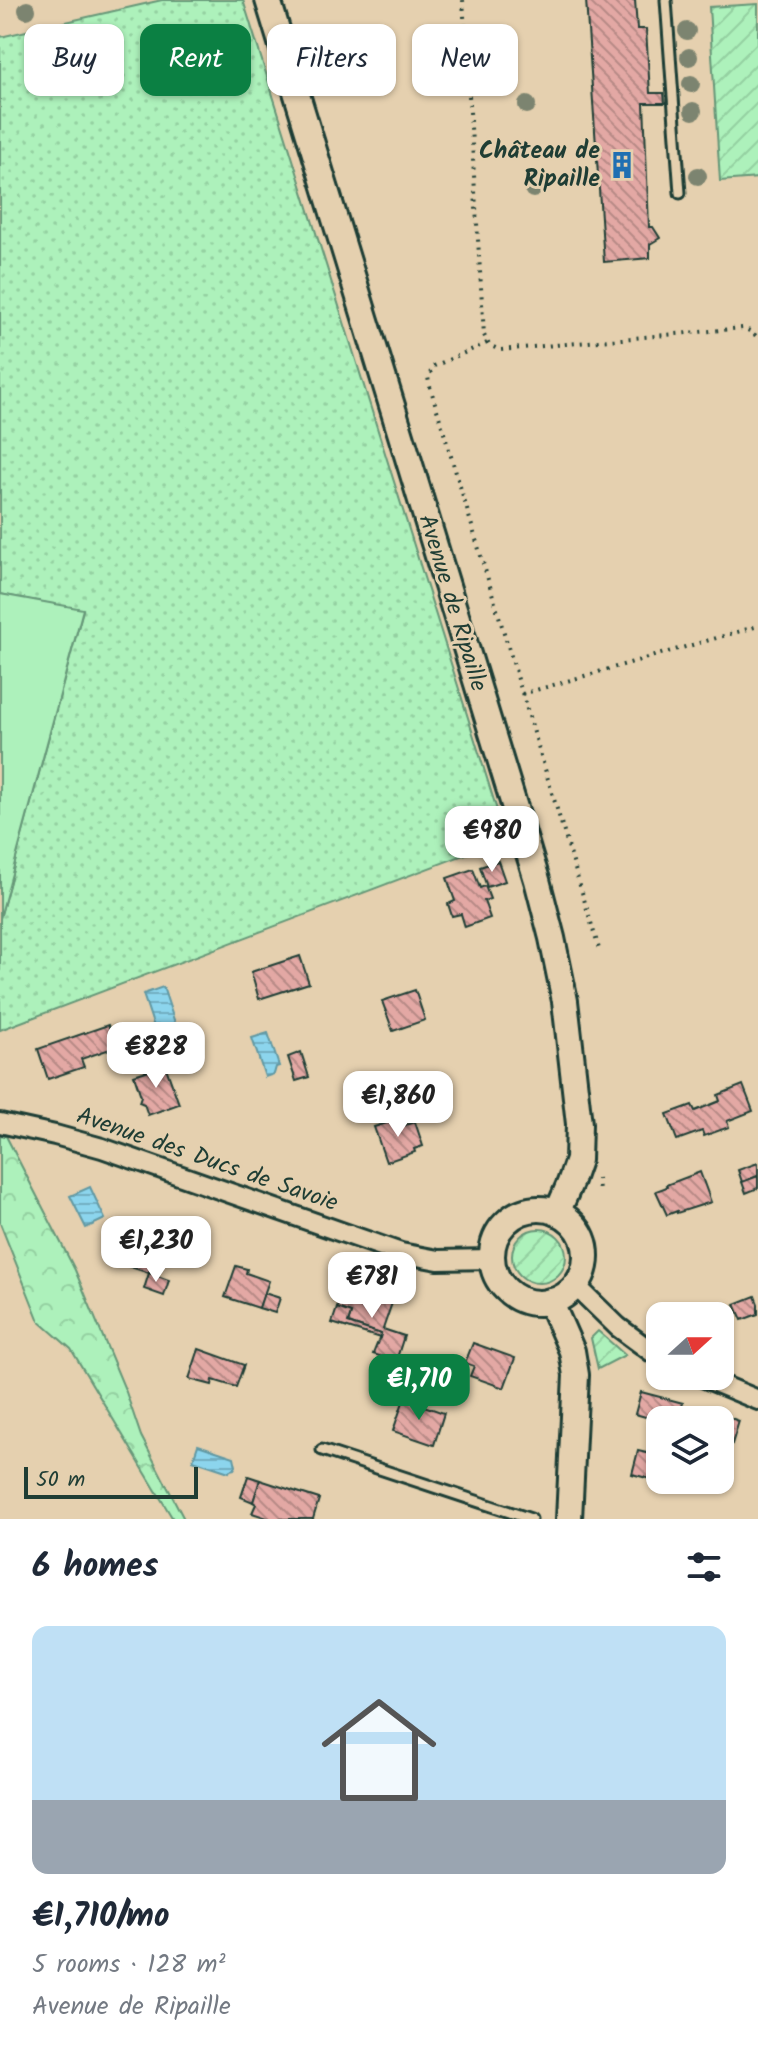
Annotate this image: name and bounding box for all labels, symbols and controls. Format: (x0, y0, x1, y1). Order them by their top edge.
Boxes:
chip: Buy (24, 24, 124, 96)
chip: Rent (140, 24, 251, 96)
chip: Filters (267, 24, 396, 96)
chip: New (412, 24, 518, 96)
place label: Château de Ripaille (479, 132, 600, 199)
building icon: Château de Ripaille (607, 150, 637, 180)
street label: Avenue de Ripaille (407, 510, 498, 697)
pin: €980 (445, 806, 539, 874)
text: €980 (463, 811, 521, 853)
pin: €828 (109, 1022, 203, 1090)
text: €828 (125, 1027, 187, 1069)
pin: €1,860 (333, 1071, 463, 1139)
text: €1,860 (361, 1076, 435, 1118)
street label: Avenue des Ducs de Savoie (71, 1097, 343, 1223)
pin: €1,230 (91, 1216, 221, 1284)
text: €1,230 (119, 1221, 193, 1263)
pin: €781 (325, 1252, 419, 1320)
text: €781 (346, 1257, 398, 1299)
north arrow (646, 1302, 734, 1390)
map controls (646, 1302, 734, 1494)
pin: €1,710 (354, 1354, 484, 1422)
text: €1,710 (387, 1359, 451, 1401)
button: layers (646, 1406, 734, 1494)
scale bar (24, 1463, 198, 1499)
text: 50 m (36, 1463, 85, 1498)
text: 6 homes (32, 1540, 158, 1594)
icon: filters (682, 1545, 726, 1589)
icon: home (307, 1678, 451, 1822)
text: €1,710/mo (32, 1890, 169, 1944)
text: 5 rooms · 128 m² (32, 1944, 225, 1986)
text: Avenue de Ripaille (32, 1986, 231, 2028)

